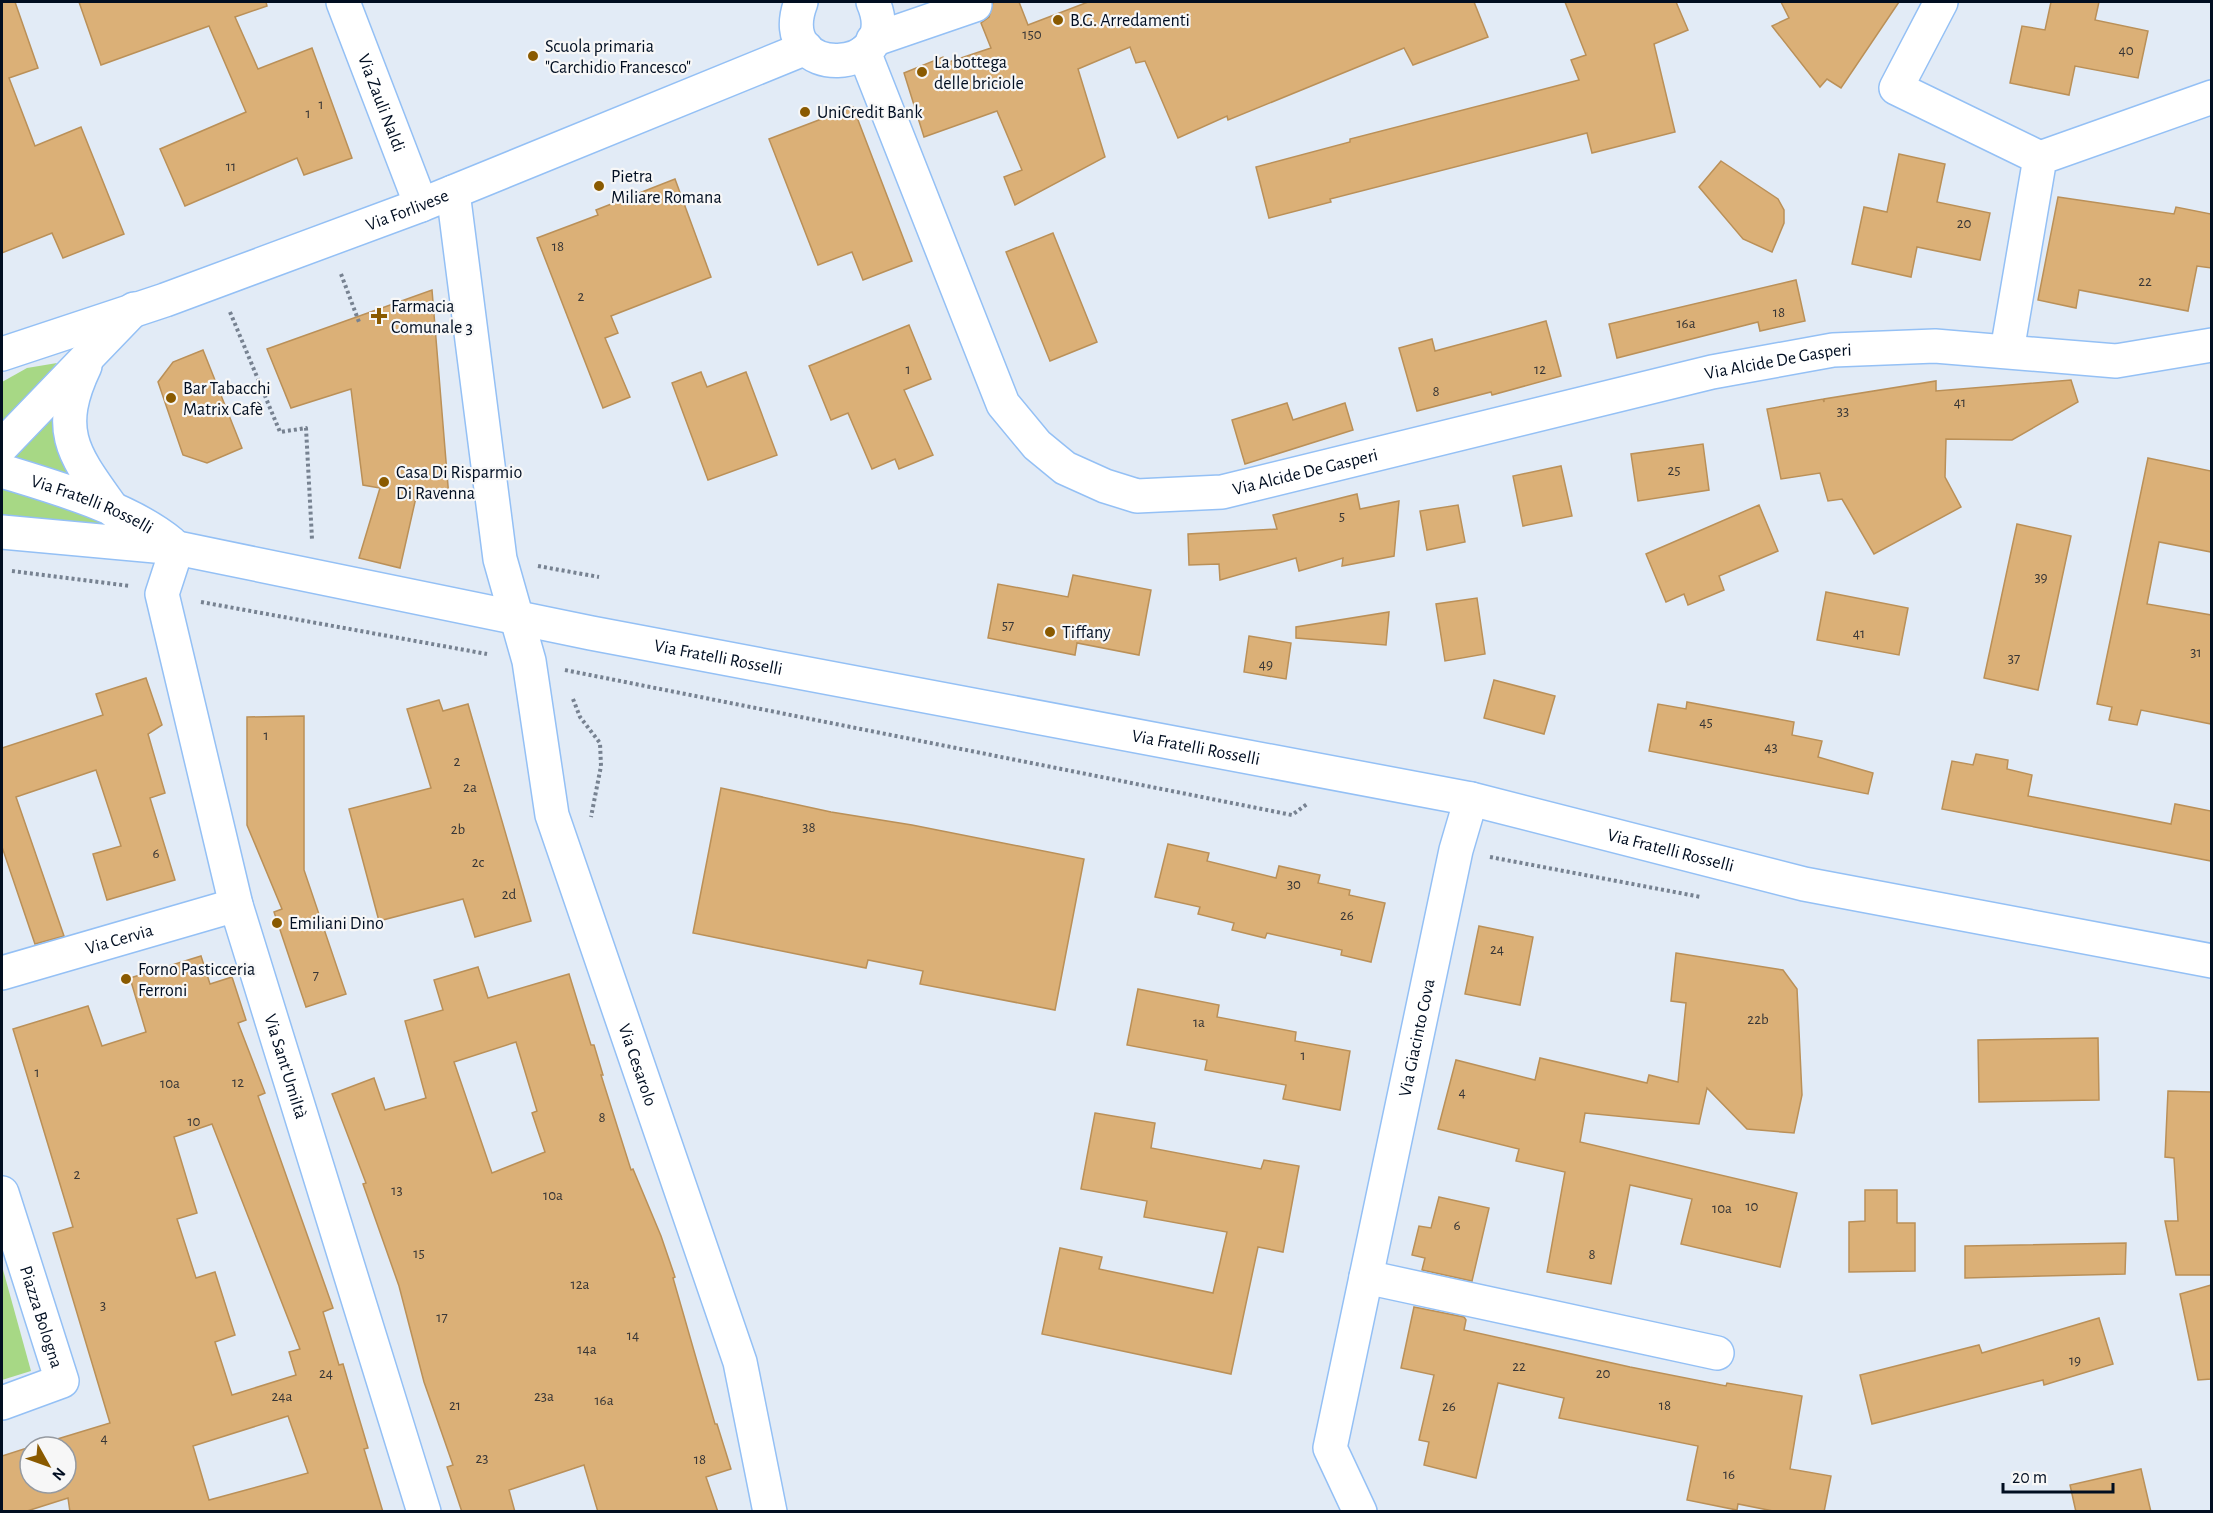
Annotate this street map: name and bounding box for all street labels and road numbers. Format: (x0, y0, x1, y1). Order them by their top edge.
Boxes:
street label: Via Zauli Naldi (354, 52, 408, 155)
street label: Via Forlivese (364, 187, 451, 235)
street label: Via Alcide De Gasperi (1703, 341, 1852, 383)
street label: Via Alcide De Gasperi (1231, 446, 1380, 499)
street label: Via Fratelli Rosselli (28, 472, 156, 538)
street label: Via Fratelli Rosselli (653, 637, 784, 679)
street label: Via Fratelli Rosselli (1130, 727, 1261, 769)
street label: Via Fratelli Rosselli (1605, 826, 1736, 876)
street label: Via Cervia (84, 922, 155, 958)
street label: Via Giacinto Cova (1396, 977, 1439, 1099)
street label: Via Sant'Umiltà (260, 1012, 310, 1121)
street label: Via Cesarolo (614, 1022, 659, 1109)
street label: Piazza Bologna (16, 1264, 65, 1371)

